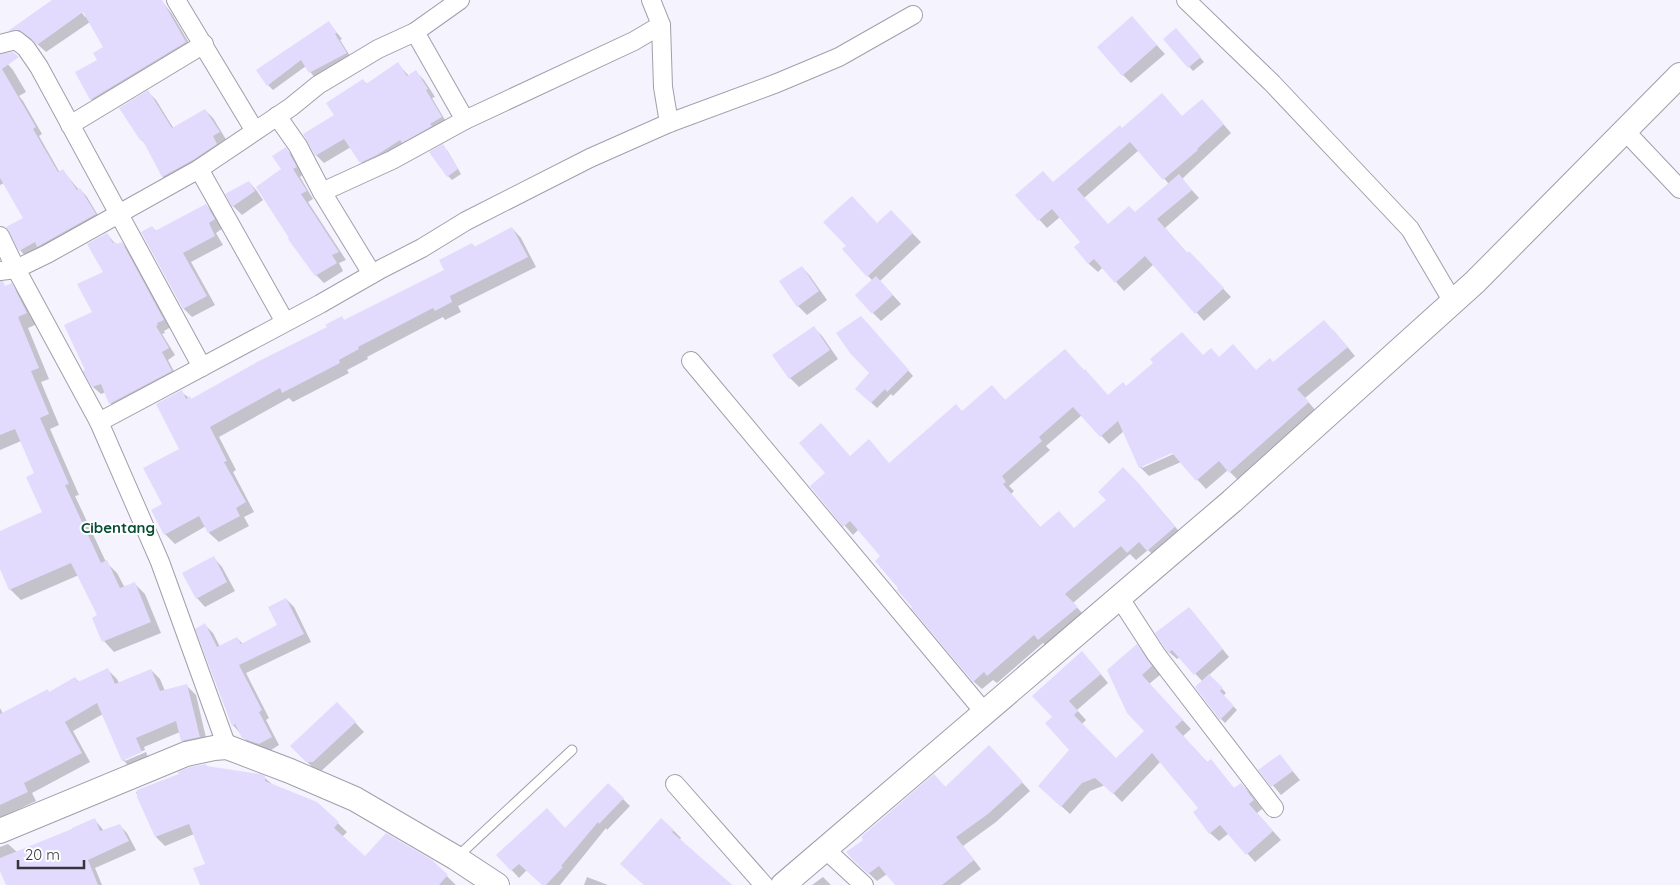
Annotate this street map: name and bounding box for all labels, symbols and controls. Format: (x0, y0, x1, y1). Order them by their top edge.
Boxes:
district label: Cibentang (81, 518, 155, 537)
scale bar (18, 838, 84, 870)
text: 20 m (25, 845, 60, 864)

